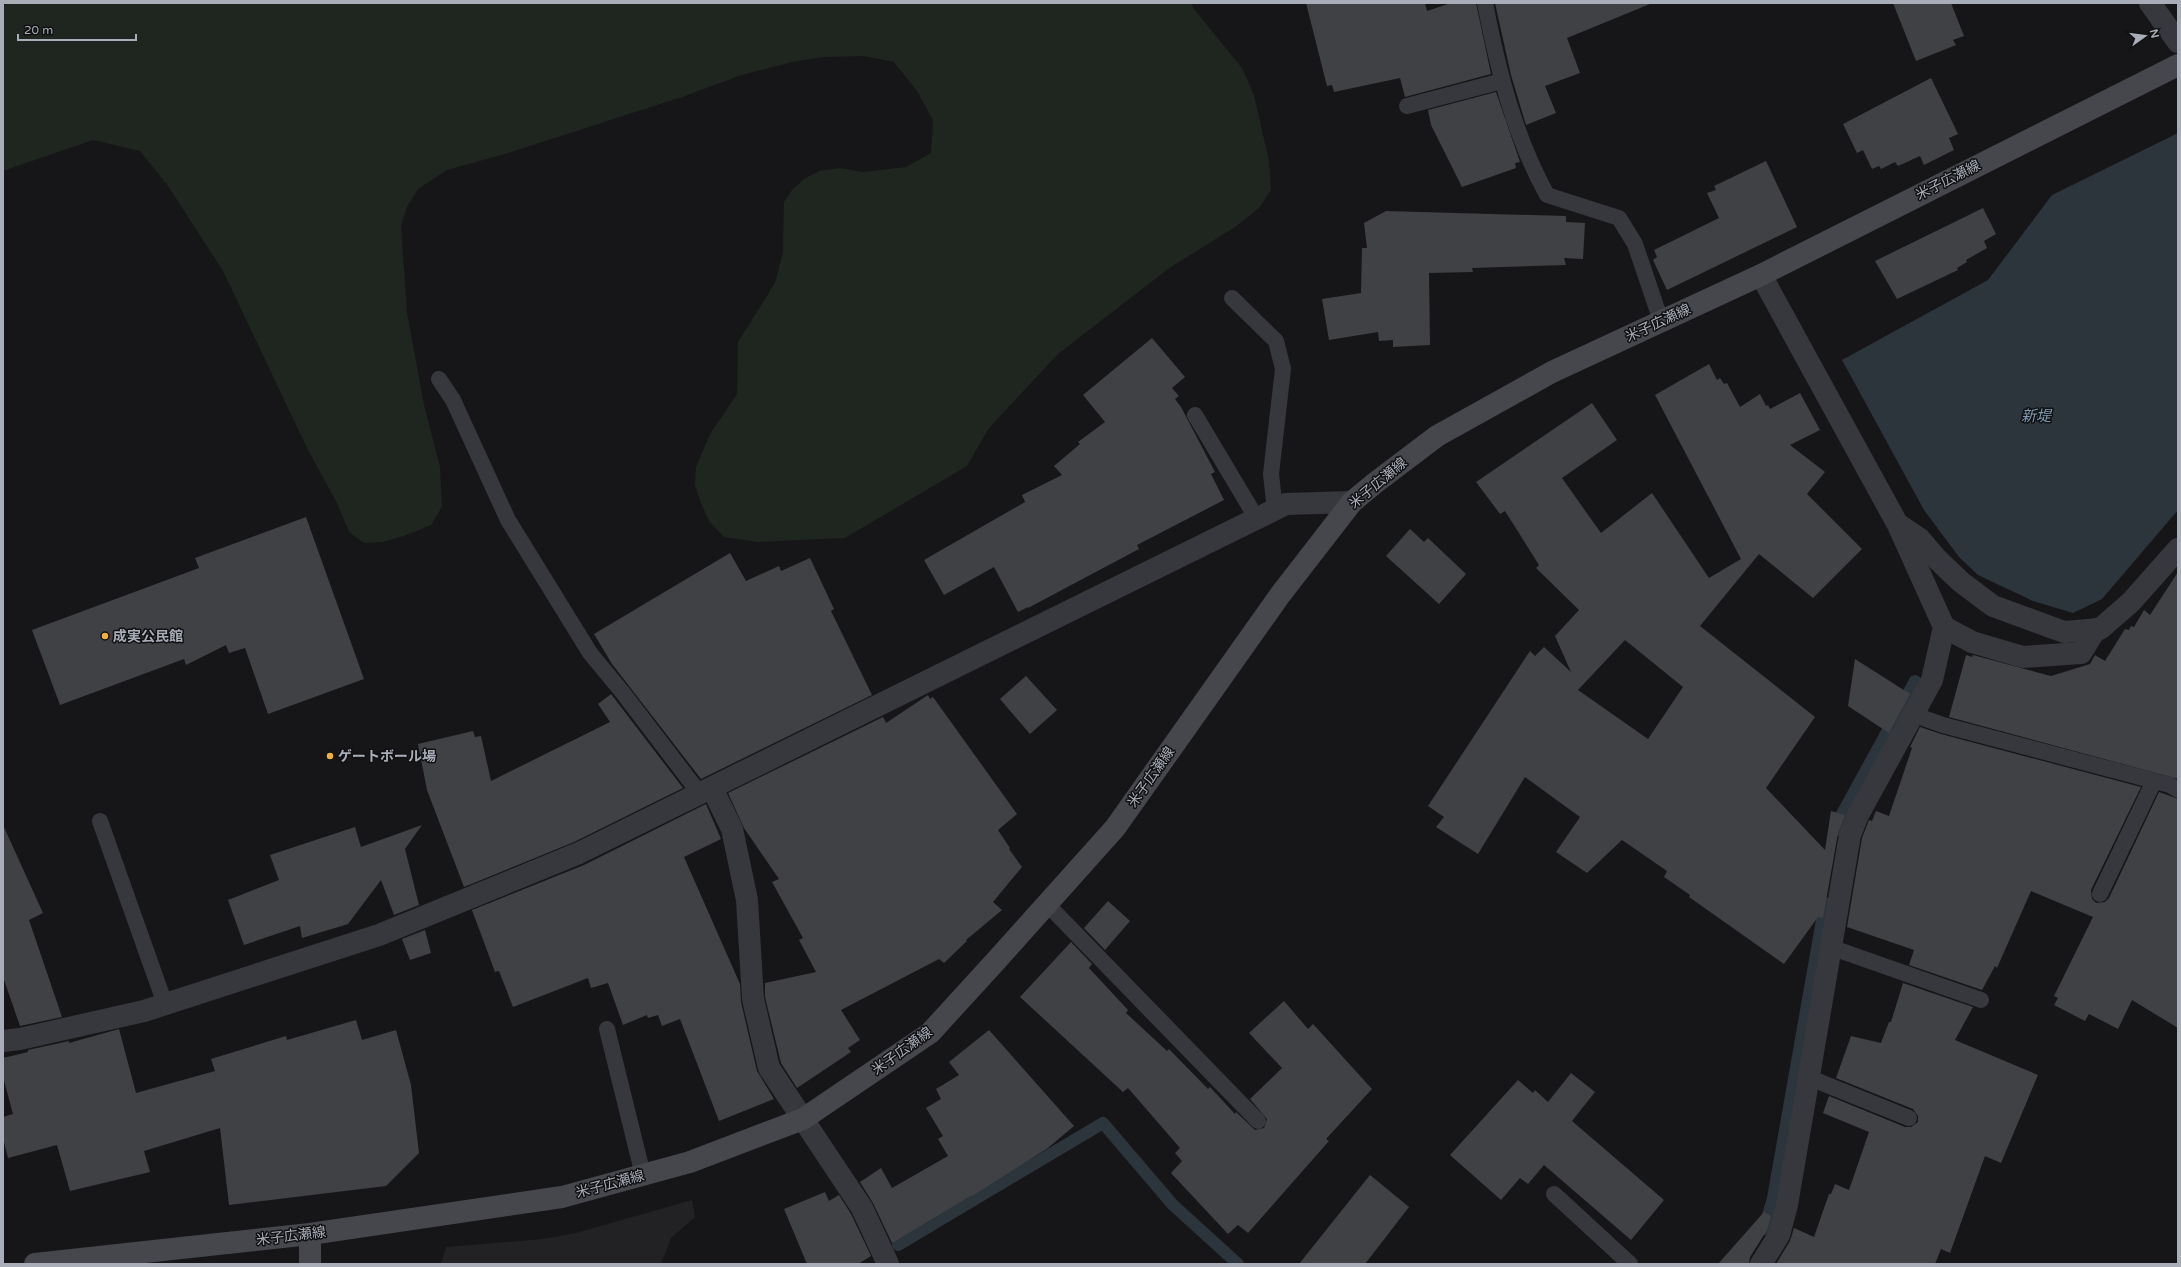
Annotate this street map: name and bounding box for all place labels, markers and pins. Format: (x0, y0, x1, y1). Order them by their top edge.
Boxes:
place label: 成実公民館 (113, 628, 183, 645)
marker: 成実公民館 (100, 631, 110, 641)
place label: ゲートボール場 (338, 748, 436, 765)
marker: ゲートボール場 (325, 751, 335, 761)

